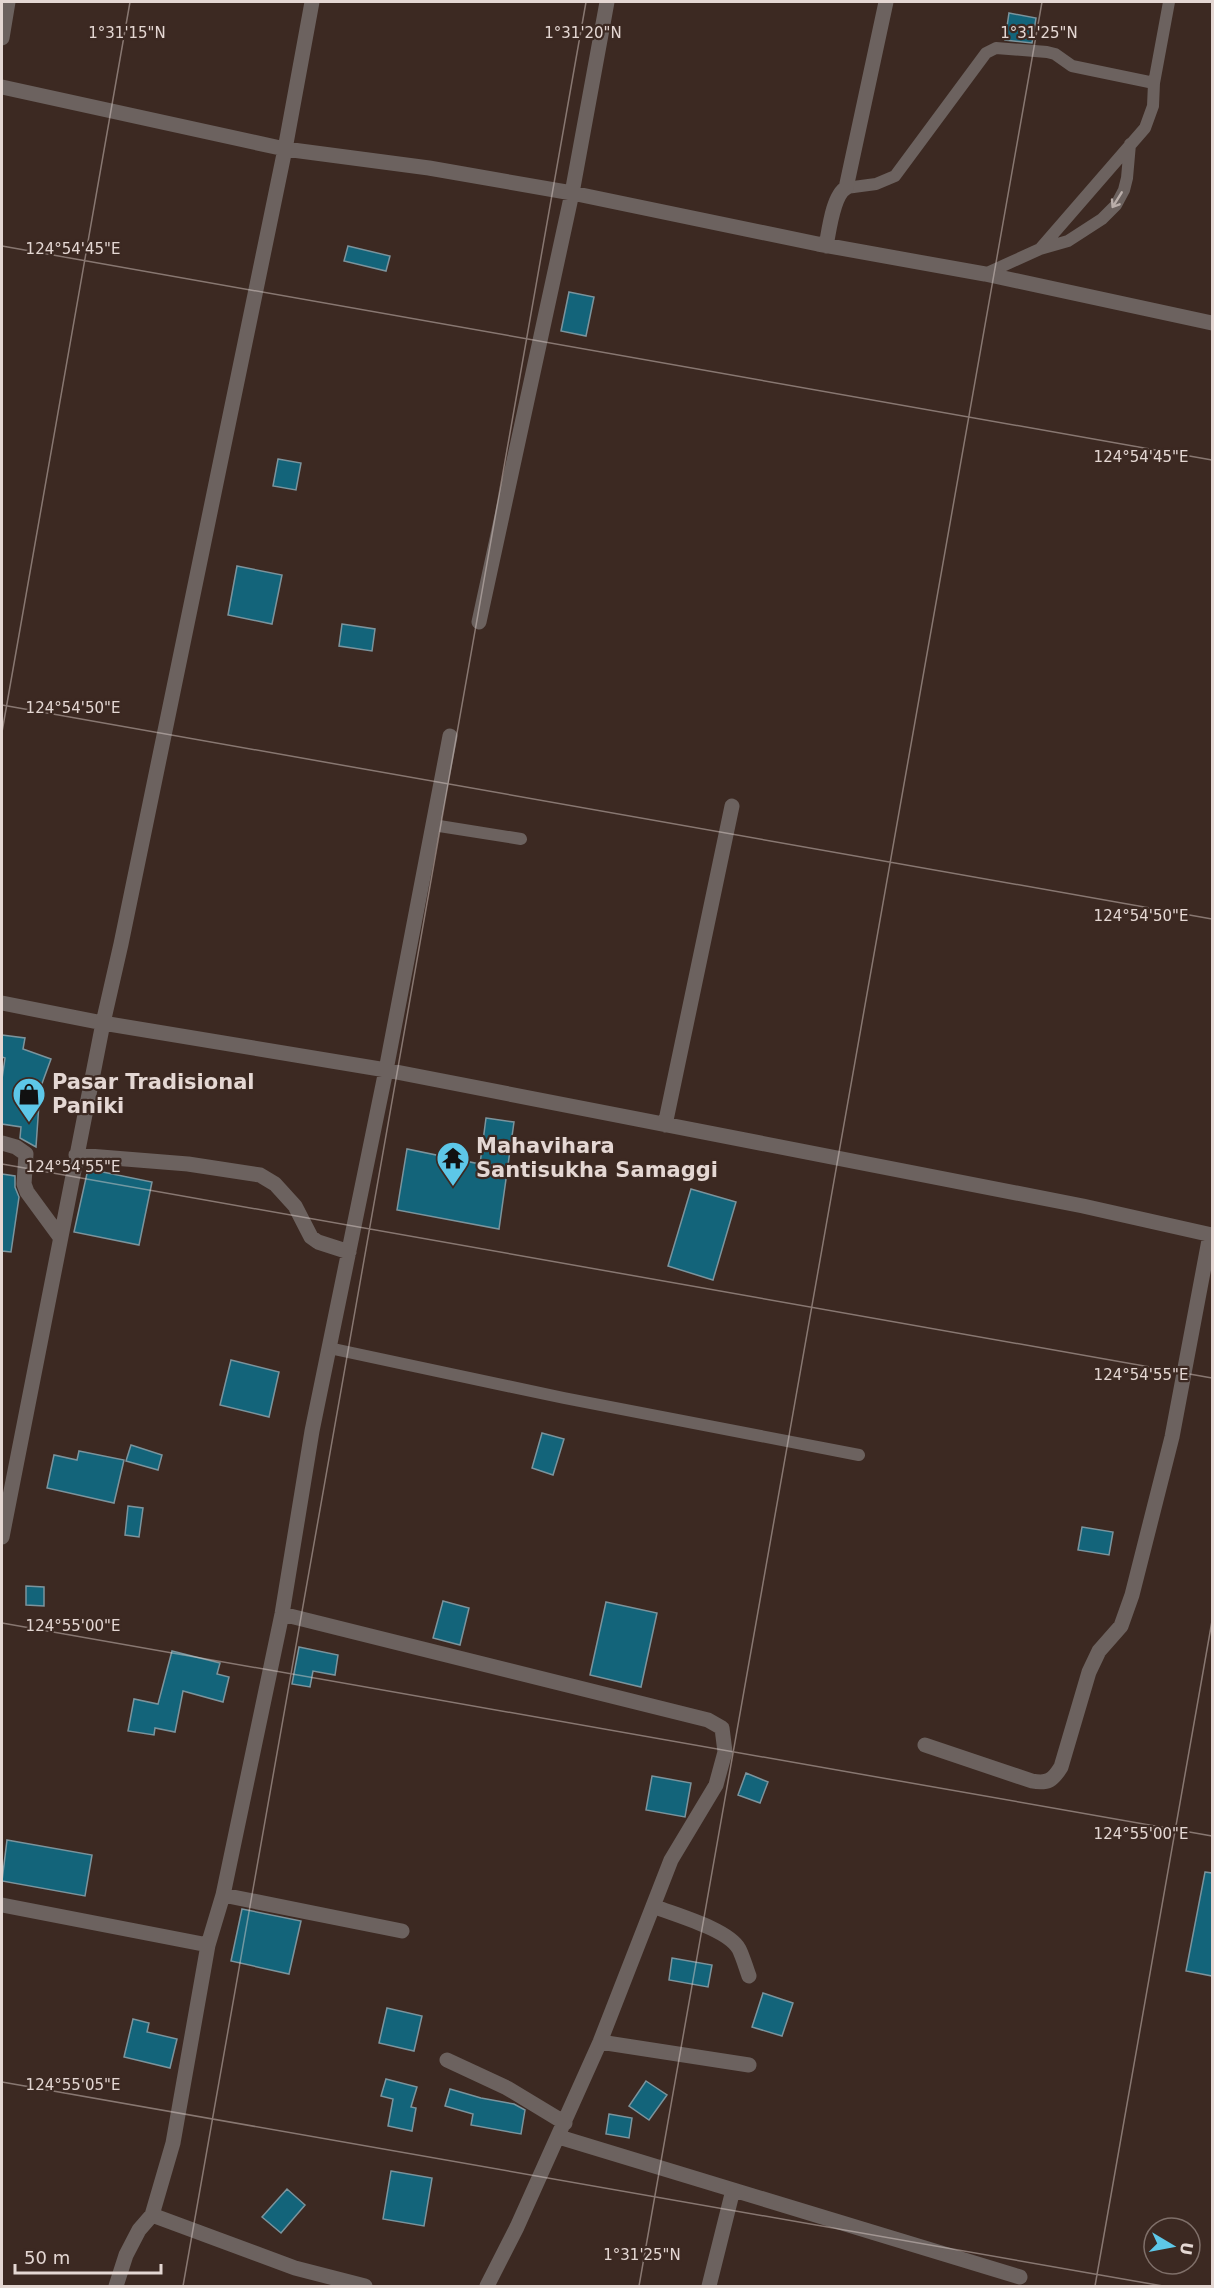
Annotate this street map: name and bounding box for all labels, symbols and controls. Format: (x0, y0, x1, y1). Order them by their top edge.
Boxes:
text: 1°31'15"N (88, 24, 166, 42)
text: 1°31'20"N (544, 24, 622, 42)
text: 1°31'25"N (1000, 24, 1078, 42)
one-way arrow (1111, 191, 1123, 208)
text: 124°54'45"E (26, 240, 120, 258)
text: 124°54'45"E (1094, 448, 1188, 466)
text: 124°54'50"E (26, 699, 120, 717)
text: 124°54'50"E (1094, 907, 1188, 925)
place label: Pasar Tradisional Paniki (52, 1070, 255, 1118)
shop icon: Pasar Tradisional Paniki (11, 1076, 47, 1123)
place label: Mahavihara Santisukha Samaggi (476, 1134, 718, 1182)
temple icon: Mahavihara Santisukha Samaggi (435, 1140, 471, 1187)
text: 124°54'55"E (26, 1158, 120, 1176)
text: 124°54'55"E (1094, 1366, 1188, 1384)
text: 124°55'00"E (26, 1617, 120, 1635)
text: 124°55'00"E (1094, 1825, 1188, 1843)
text: 124°55'05"E (26, 2076, 120, 2094)
north arrow (1142, 2216, 1202, 2276)
scale bar (15, 2237, 160, 2275)
text: U (1176, 2240, 1197, 2257)
text: 1°31'25"N (603, 2246, 681, 2264)
text: 50 m (24, 2247, 70, 2268)

